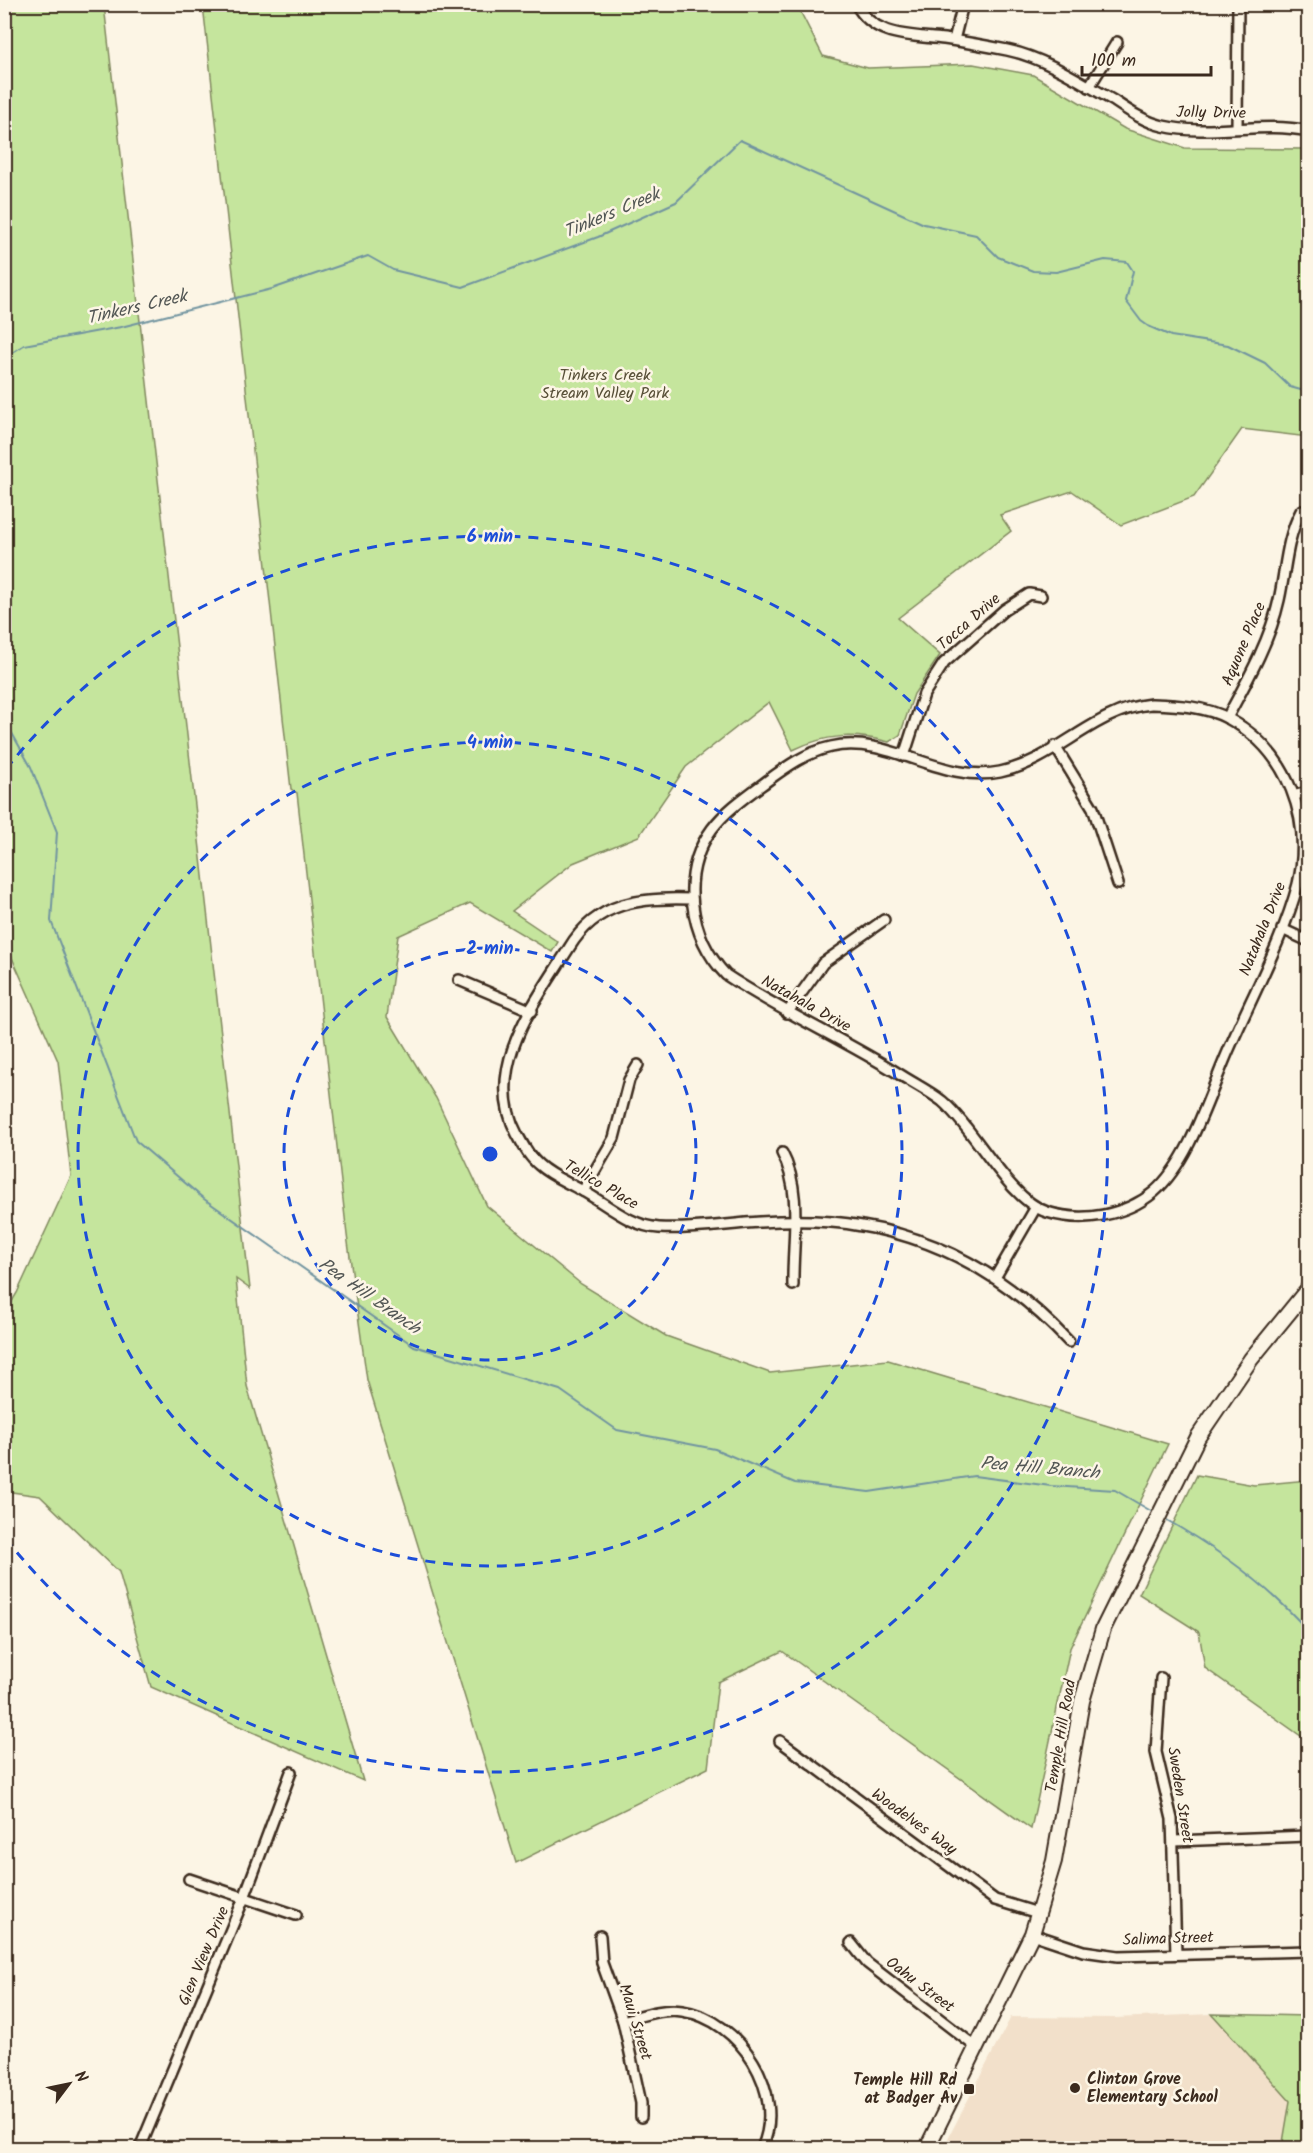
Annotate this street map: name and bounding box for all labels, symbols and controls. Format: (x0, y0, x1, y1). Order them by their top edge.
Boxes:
scale bar (1082, 39, 1211, 77)
text: 100 m (1091, 47, 1136, 76)
street label: Jolly Drive (1176, 100, 1246, 126)
water label: Tinkers Creek (559, 180, 667, 247)
water label: Tinkers Creek (84, 282, 193, 334)
park label: Tinkers Creek Stream Valley Park (541, 363, 669, 406)
text: 6 min (467, 523, 513, 552)
street label: Tocca Drive (932, 587, 1006, 657)
street label: Aquone Place (1215, 598, 1273, 690)
text: 4 min (467, 729, 513, 758)
street label: Natahala Drive (1233, 878, 1293, 980)
text: 2 min (467, 935, 513, 964)
street label: Natahala Drive (756, 969, 856, 1039)
centre of rings (480, 1144, 500, 1164)
street label: Tellico Place (559, 1154, 643, 1216)
water label: Pea Hill Branch (312, 1251, 427, 1344)
water label: Pea Hill Branch (979, 1449, 1102, 1489)
street label: Temple Hill Road (1039, 1676, 1083, 1795)
street label: Sweden Street (1160, 1745, 1200, 1846)
street label: Woodelves Way (866, 1782, 963, 1862)
street label: Glen View Drive (172, 1902, 236, 2010)
street label: Salima Street (1122, 1925, 1215, 1953)
street label: Oahu Street (880, 1951, 960, 2020)
street label: Maui Street (612, 1981, 659, 2064)
north arrow (39, 2054, 99, 2114)
text: N (67, 2066, 94, 2088)
place label: Clinton Grove Elementary School (1087, 2067, 1219, 2110)
place label: Temple Hill Rd at Badger Av (853, 2068, 958, 2111)
marker: Clinton Grove Elementary School (1068, 2081, 1082, 2095)
marker: Temple Hill Rd at Badger Av (962, 2082, 976, 2096)

